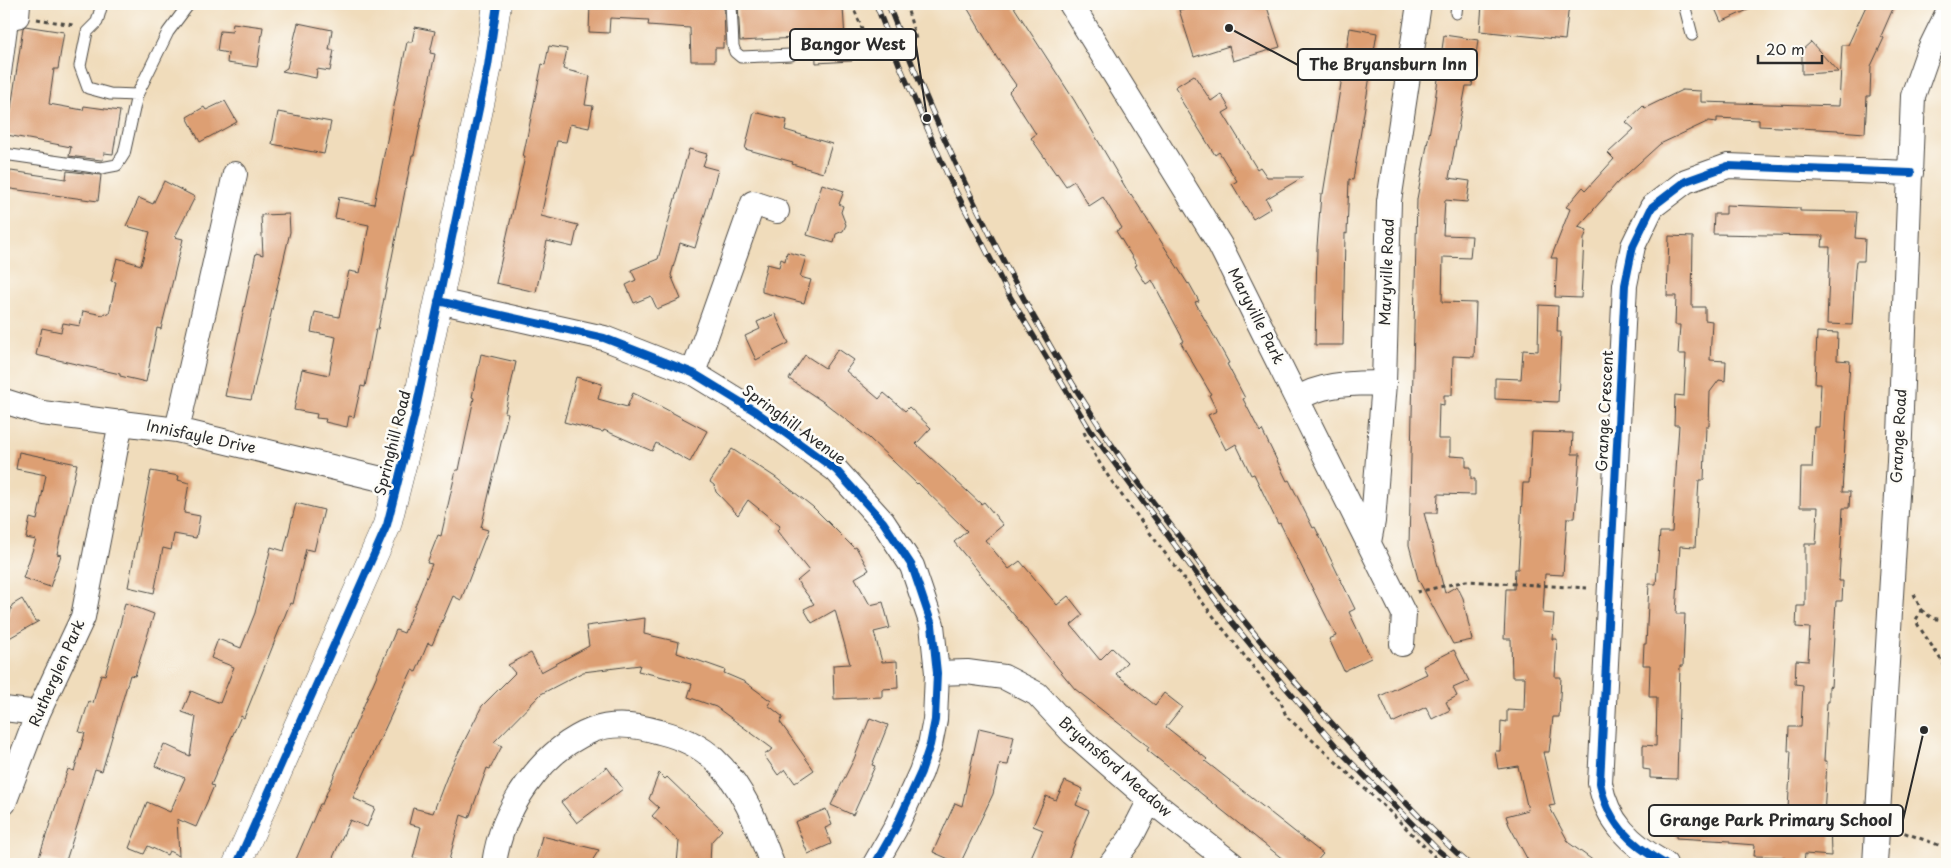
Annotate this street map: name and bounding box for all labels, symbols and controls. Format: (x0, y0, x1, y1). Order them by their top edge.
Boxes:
callout: Bangor West (790, 29, 916, 60)
text: Bangor West (800, 31, 906, 55)
scale bar (1758, 32, 1822, 64)
text: 20 m (1766, 37, 1805, 60)
callout: The Bryansburn Inn (1298, 49, 1477, 80)
text: The Bryansburn Inn (1309, 51, 1467, 75)
street label: Maryville Road (1372, 218, 1399, 326)
street label: Maryville Park (1223, 263, 1292, 368)
street label: Grange Crescent (1589, 350, 1618, 472)
street label: Springhill Avenue (738, 378, 852, 469)
street label: Springhill Road (367, 388, 416, 498)
street label: Grange Road (1884, 388, 1911, 484)
street label: Innisfayle Drive (144, 413, 258, 458)
street label: Rutherglen Park (22, 615, 90, 730)
street label: Bryansford Meadow (1054, 710, 1178, 822)
callout: Grange Park Primary School (1649, 805, 1903, 836)
text: Grange Park Primary School (1660, 807, 1893, 831)

